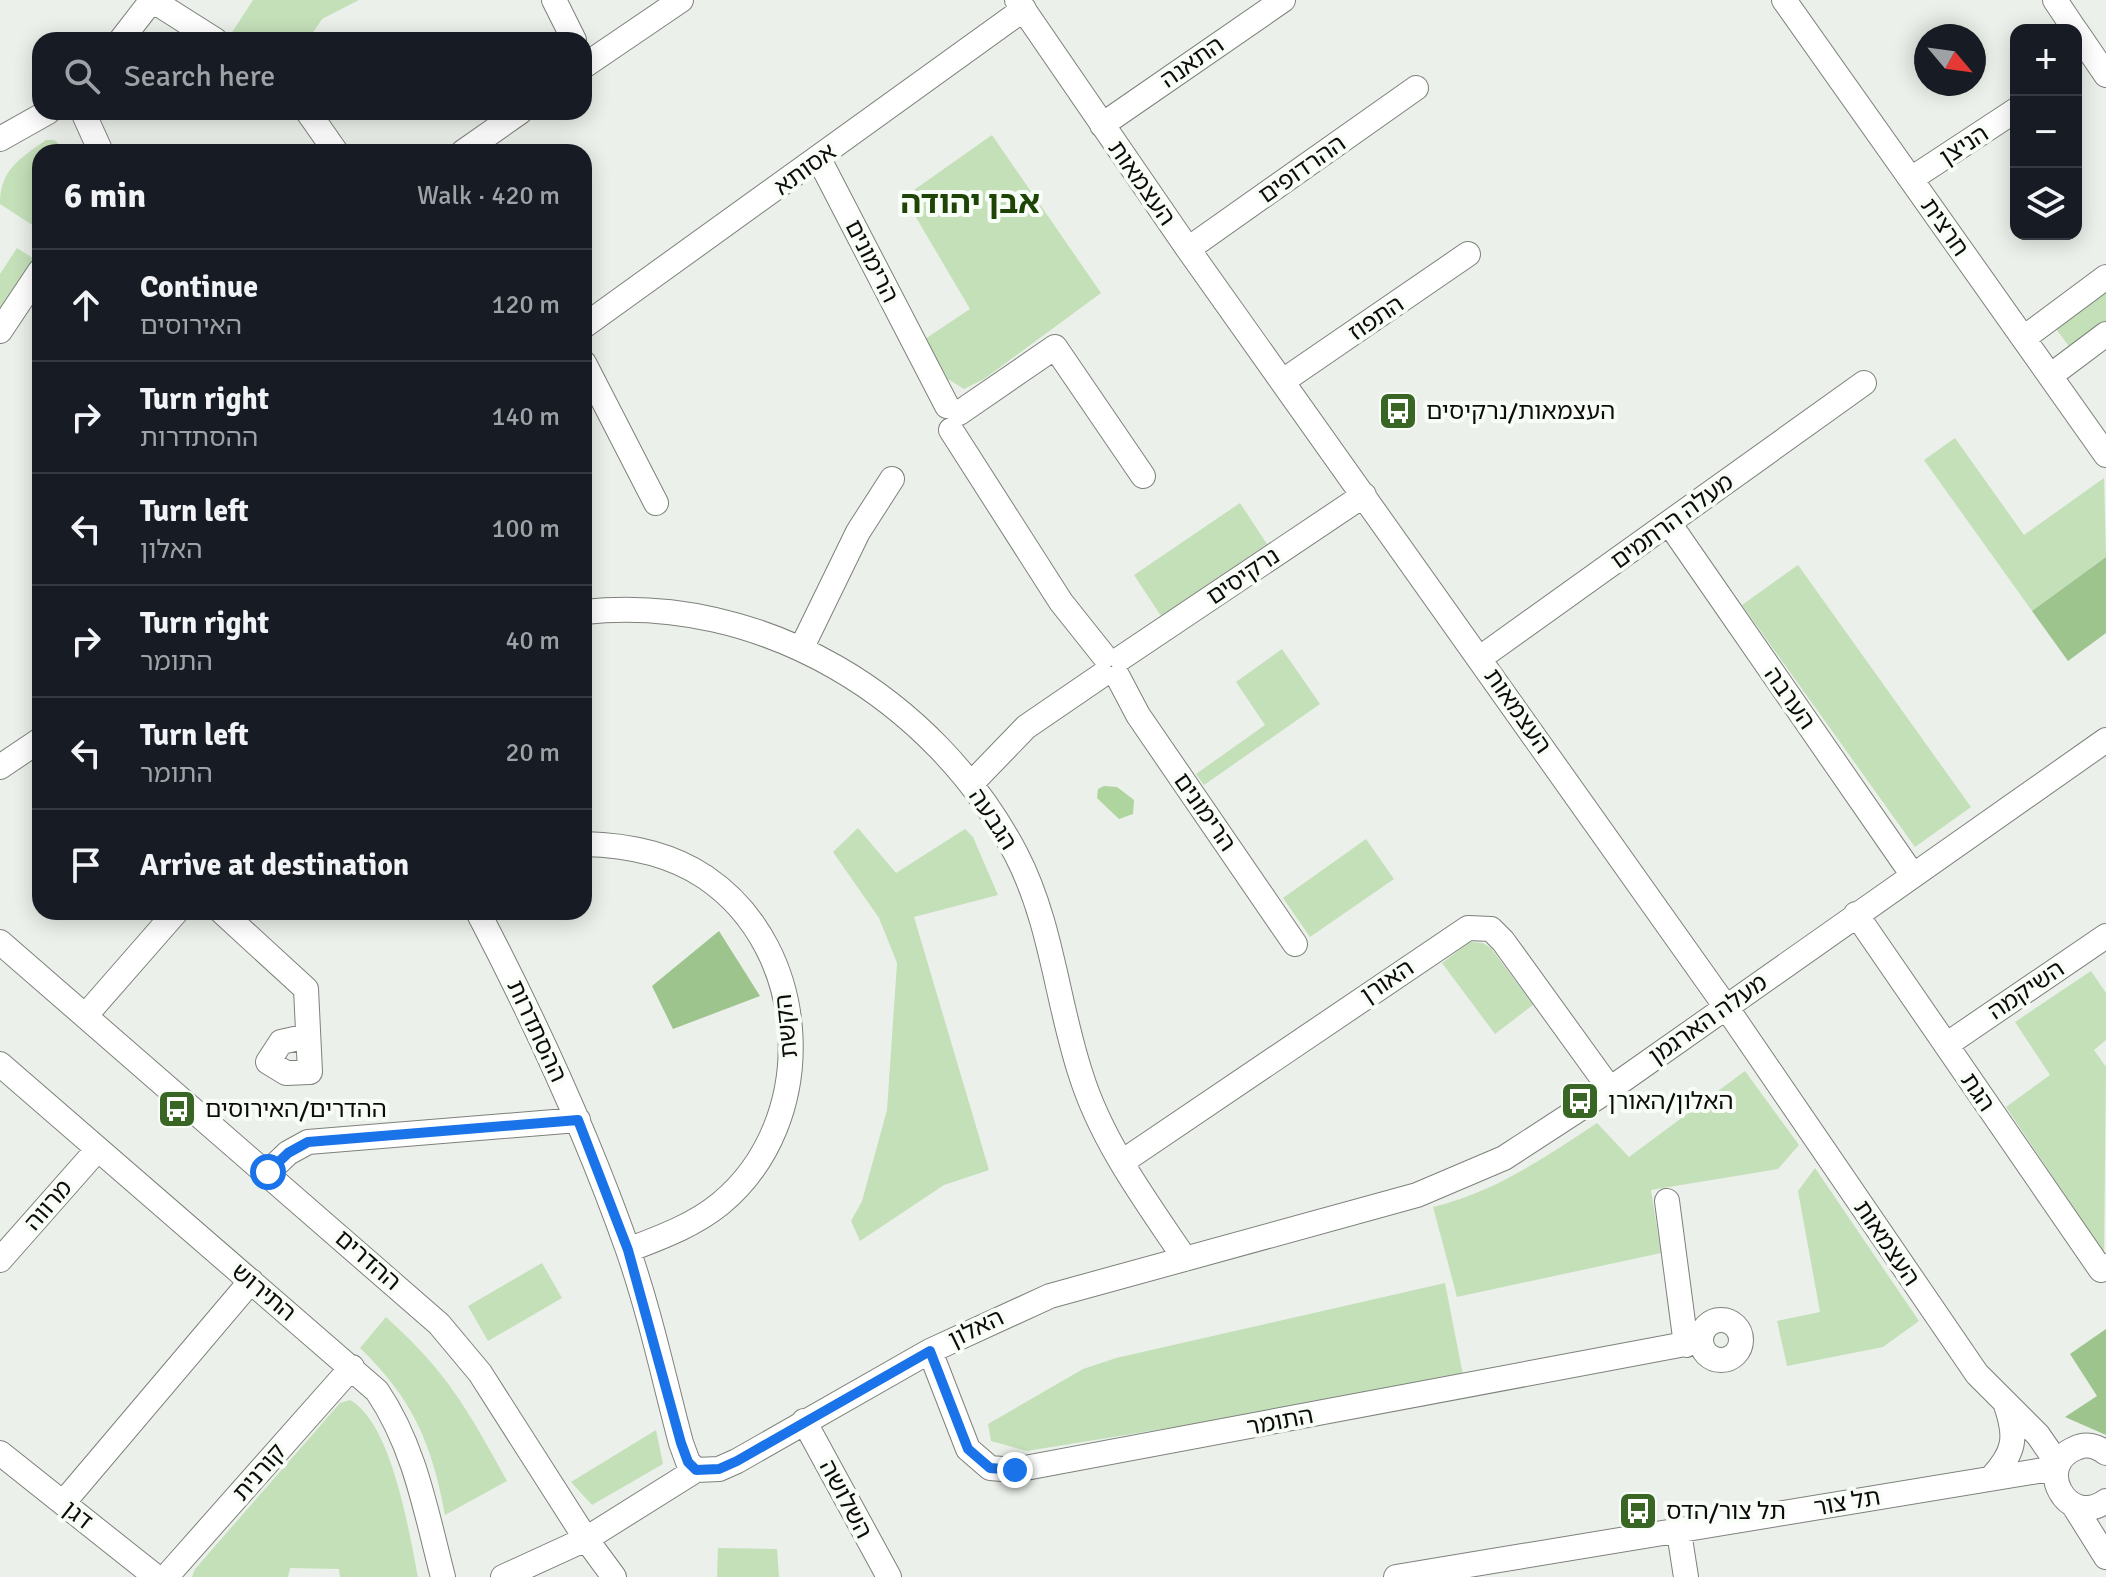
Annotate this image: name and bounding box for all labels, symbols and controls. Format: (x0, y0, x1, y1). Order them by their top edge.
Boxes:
north arrow (1914, 24, 1986, 96)
map controls (2010, 24, 2082, 240)
button: + (2010, 24, 2082, 96)
street label: התאנה (1154, 29, 1230, 95)
search box (32, 32, 592, 120)
icon: search (60, 54, 104, 98)
text: Search here (124, 58, 275, 95)
button: − (2010, 96, 2082, 168)
street label: הניצן (1934, 118, 1994, 172)
street label: ההרדופים (1253, 128, 1351, 210)
street label: העצמאות (1102, 135, 1182, 231)
street label: אסותא (768, 136, 842, 202)
button: layers (2010, 168, 2082, 240)
text: 6 min (64, 175, 146, 217)
text: Walk · 420 m (417, 180, 560, 212)
district label: אבן יהודה (900, 183, 1040, 222)
street label: חרצית (1914, 192, 1976, 262)
street label: הרימונים (838, 214, 906, 308)
text: Continue (140, 269, 258, 306)
icon: ahead (64, 283, 108, 327)
text: 120 m (491, 289, 560, 321)
street label: התפוז (1343, 289, 1409, 347)
text: האירוסים (140, 310, 242, 342)
text: Turn right (140, 381, 269, 418)
bus stop icon: העצמאות/נרקיסים (1377, 390, 1419, 432)
icon: right (64, 395, 108, 439)
place label: העצמאות/נרקיסים (1426, 396, 1615, 426)
text: 140 m (491, 401, 560, 433)
text: ההסתדרות (140, 422, 258, 454)
street label: מעלה הרתמים (1605, 466, 1739, 576)
text: Turn left (140, 493, 249, 530)
icon: left (64, 507, 108, 551)
text: 100 m (491, 513, 560, 545)
text: האלון (140, 534, 203, 566)
street label: נרקיסים (1201, 541, 1285, 611)
text: Turn right (140, 605, 269, 642)
icon: right (64, 619, 108, 663)
text: 40 m (505, 625, 560, 657)
text: התומר (140, 646, 213, 678)
street label: הערבה (1758, 661, 1822, 735)
street label: העצמאות (1478, 663, 1558, 759)
text: Turn left (140, 717, 249, 754)
icon: left (64, 731, 108, 775)
text: 20 m (505, 737, 560, 769)
text: התומר (140, 758, 213, 790)
street label: הרימונים (1167, 767, 1243, 857)
street label: הגבעה (962, 783, 1024, 855)
icon: arrive (64, 843, 108, 887)
text: Arrive at destination (140, 847, 409, 884)
street label: האורן (1355, 952, 1419, 1010)
street label: השיקמה (1982, 954, 2070, 1026)
street label: מעלה הארגמן (1643, 967, 1773, 1071)
street label: ההסתדרות (500, 975, 574, 1087)
street label: הקשת (768, 993, 804, 1059)
street label: הגת (1954, 1067, 2002, 1117)
bus stop icon: האלון/האורן (1559, 1080, 1601, 1122)
place label: האלון/האורן (1608, 1086, 1733, 1116)
bus stop icon: ההדרים/האירוסים (156, 1088, 198, 1130)
place label: ההדרים/האירוסים (205, 1094, 387, 1124)
route start (250, 1154, 286, 1190)
street label: מרווה (18, 1173, 78, 1237)
street label: העצמאות (1847, 1194, 1927, 1292)
street label: ההדרים (329, 1223, 407, 1297)
street label: התירוש (226, 1256, 302, 1328)
street label: האלון (943, 1302, 1009, 1354)
street label: התומר (1244, 1400, 1316, 1442)
street label: קורנית (226, 1437, 292, 1507)
route end (997, 1452, 1033, 1488)
street label: השלושה (813, 1454, 879, 1544)
street label: תל צור (1811, 1481, 1883, 1523)
bus stop icon: תל צור/הדס (1617, 1490, 1659, 1532)
street label: דגן (57, 1494, 99, 1536)
place label: תל צור/הדס (1666, 1496, 1786, 1526)

